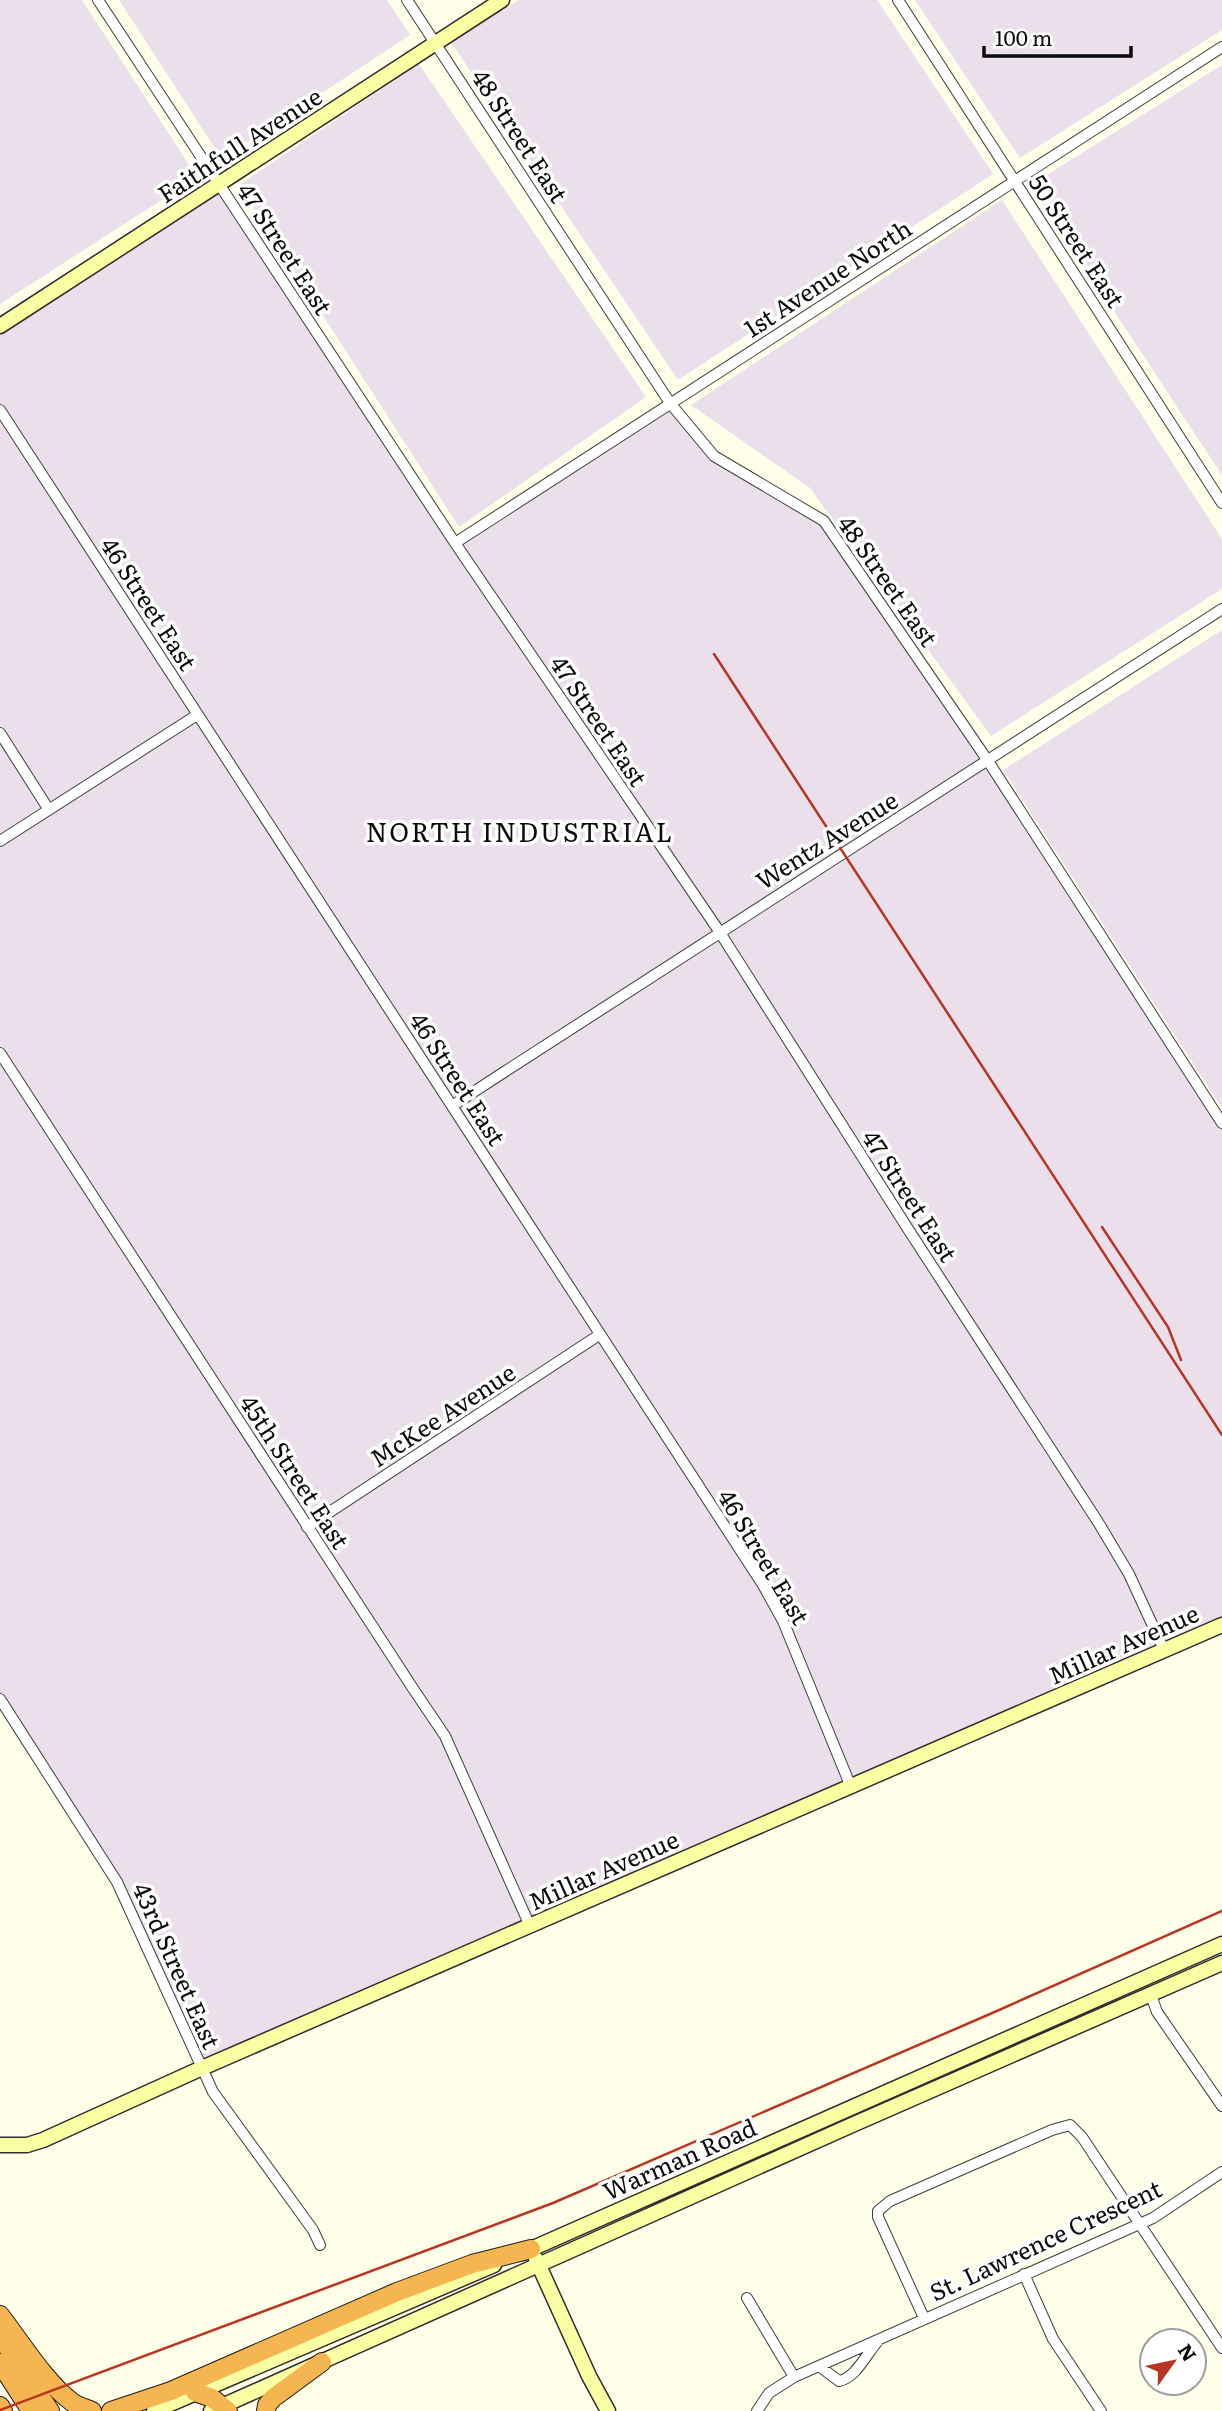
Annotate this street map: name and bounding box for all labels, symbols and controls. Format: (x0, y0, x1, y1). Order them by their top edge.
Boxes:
scale bar (984, 14, 1131, 58)
text: 100 m (995, 21, 1052, 52)
street label: 48 Street East (465, 61, 578, 209)
street label: Faithfull Avenue (150, 78, 328, 210)
street label: 50 Street East (1022, 166, 1134, 314)
street label: 47 Street East (230, 175, 342, 321)
street label: 1st Avenue North (736, 210, 918, 344)
street label: 48 Street East (831, 507, 947, 653)
street label: 46 Street East (94, 529, 206, 677)
street label: 47 Street East (543, 648, 657, 793)
street label: Wentz Avenue (748, 781, 904, 897)
district label: NORTH INDUSTRIAL (366, 811, 674, 850)
street label: 46 Street East (403, 1004, 515, 1152)
street label: 47 Street East (855, 1122, 967, 1268)
street label: McKee Avenue (362, 1354, 522, 1474)
street label: 45th Street East (233, 1387, 359, 1555)
street label: 46 Street East (711, 1482, 819, 1631)
street label: Millar Avenue (1042, 1594, 1204, 1692)
street label: Millar Avenue (522, 1820, 684, 1918)
street label: 43rd Street East (126, 1876, 230, 2054)
street label: Warman Road (597, 2108, 762, 2208)
street label: St. Lawrence Crescent (923, 2170, 1167, 2308)
north arrow (1138, 2327, 1208, 2397)
text: N (1172, 2338, 1204, 2367)

